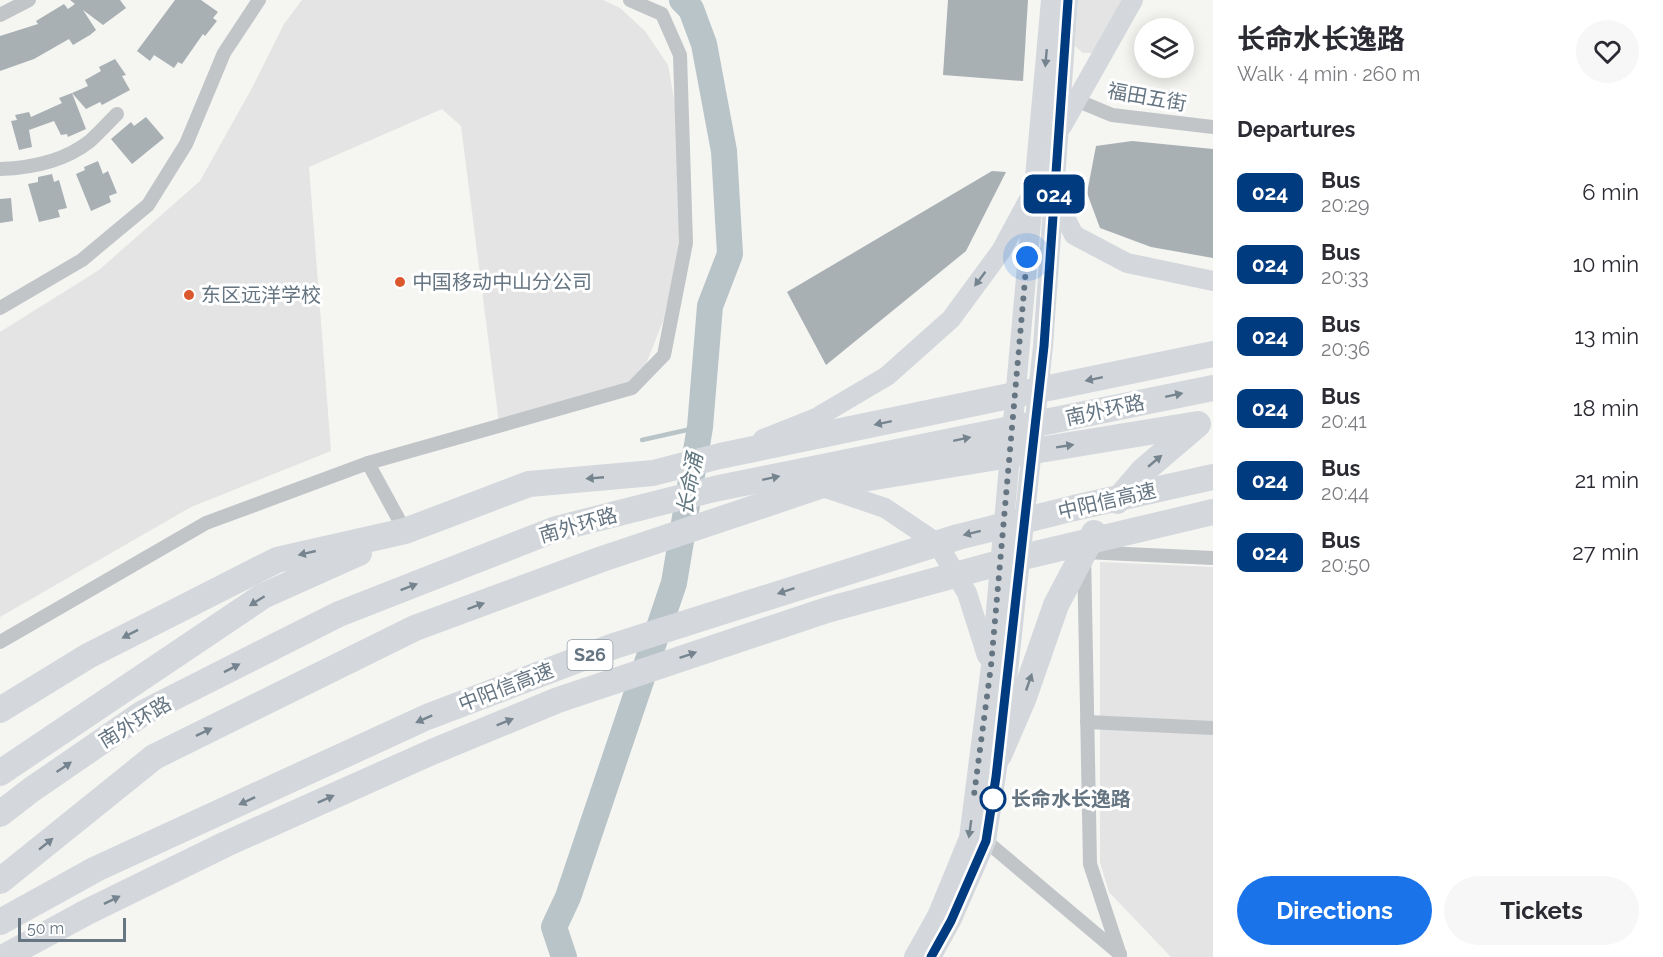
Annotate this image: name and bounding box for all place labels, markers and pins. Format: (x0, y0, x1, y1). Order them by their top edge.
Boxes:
place label: 中国移动中山分公司 (412, 270, 592, 294)
marker: 中国移动中山分公司 (393, 275, 407, 289)
place label: 东区远洋学校 (201, 283, 321, 307)
marker: 东区远洋学校 (182, 288, 196, 302)
marker: 长命水长逸路 (980, 786, 1006, 812)
place label: 长命水长逸路 (1011, 787, 1131, 811)

